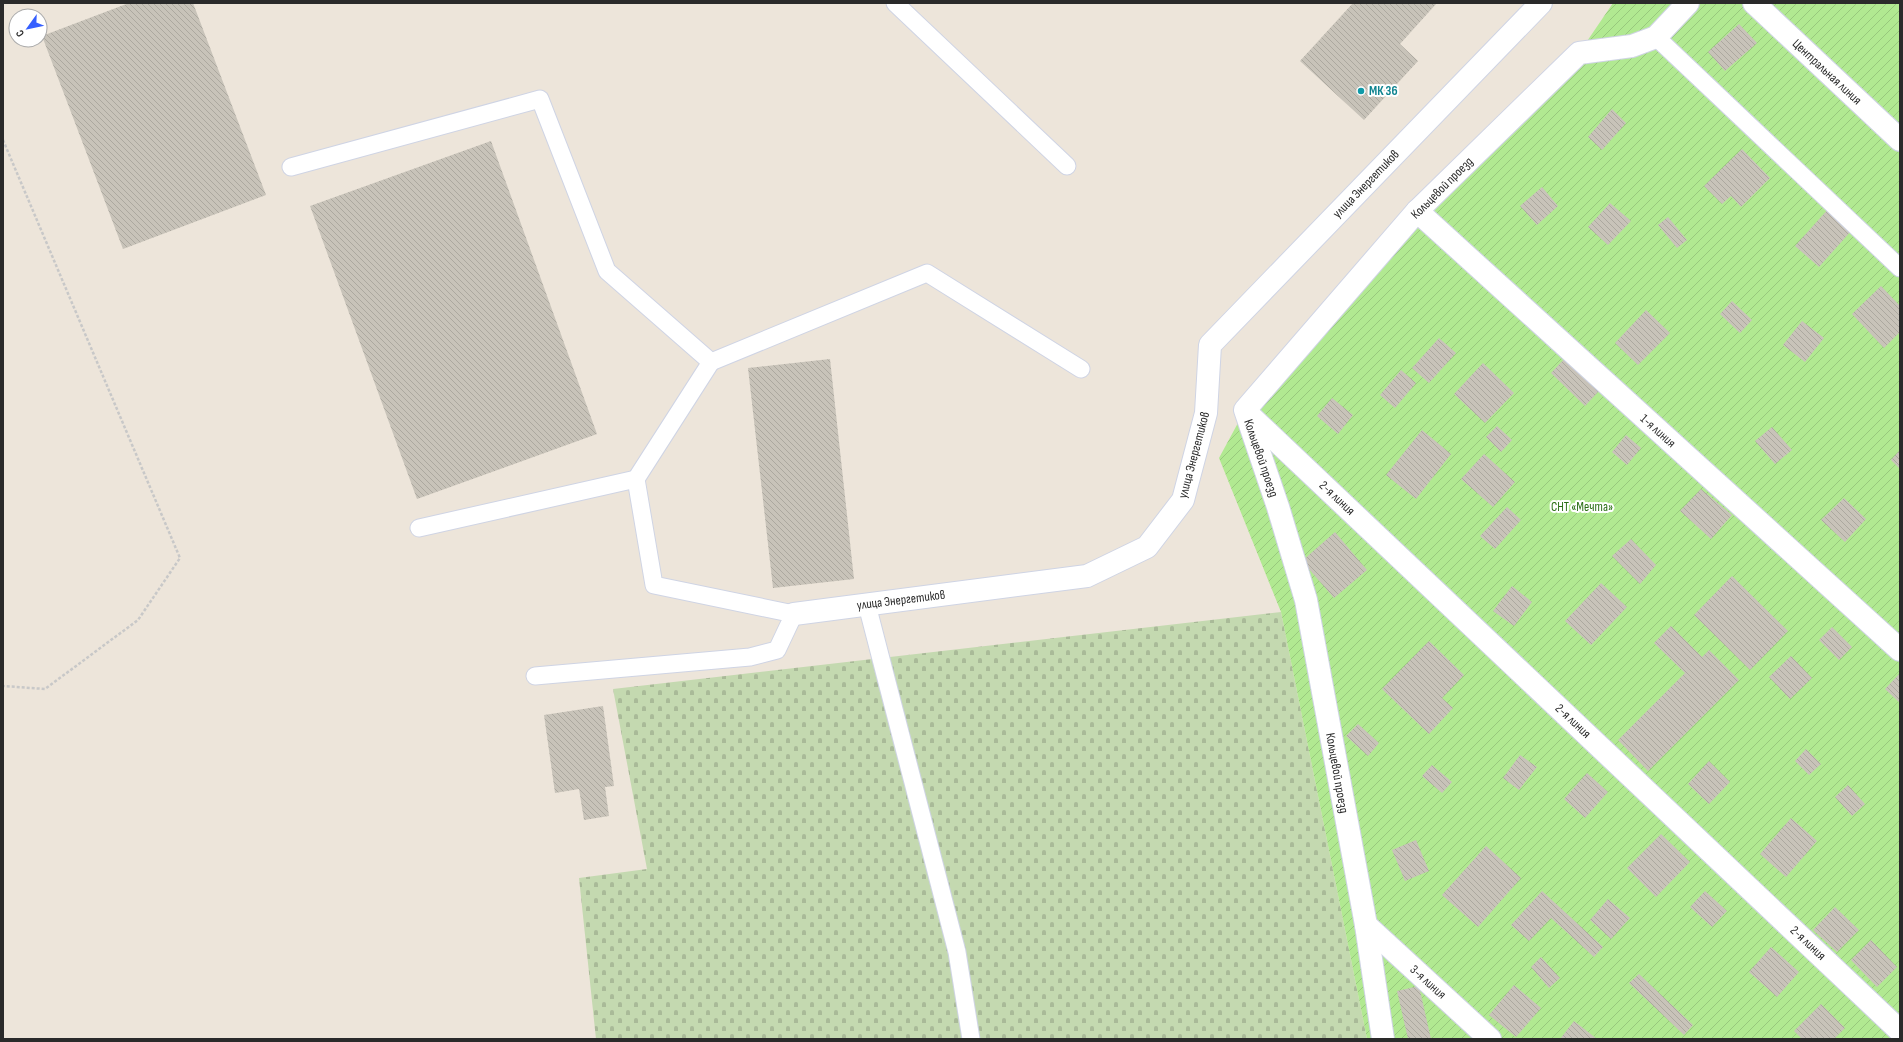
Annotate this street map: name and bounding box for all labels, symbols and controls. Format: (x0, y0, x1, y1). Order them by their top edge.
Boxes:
north arrow (8, 8, 48, 48)
text: С (13, 27, 27, 39)
street label: Центральная линия (1789, 36, 1865, 108)
place label: МК 36 (1369, 83, 1398, 99)
marker: МК 36 (1356, 86, 1366, 96)
street label: улица Энергетиков (1329, 146, 1403, 222)
street label: Кольцевой проезд (1408, 154, 1476, 222)
street label: улица Энергетиков (1175, 410, 1213, 500)
street label: 1-я линия (1637, 411, 1679, 451)
street label: Кольцевой проезд (1240, 417, 1282, 499)
street label: 2-я линия (1316, 477, 1358, 519)
park label: СНТ «Мечта» (1551, 499, 1613, 515)
street label: улица Энергетиков (856, 587, 946, 613)
street label: 2-я линия (1552, 700, 1594, 742)
street label: Кольцевой проезд (1322, 732, 1352, 814)
street label: 2-я линия (1787, 922, 1829, 964)
street label: 3-я линия (1407, 962, 1449, 1002)

